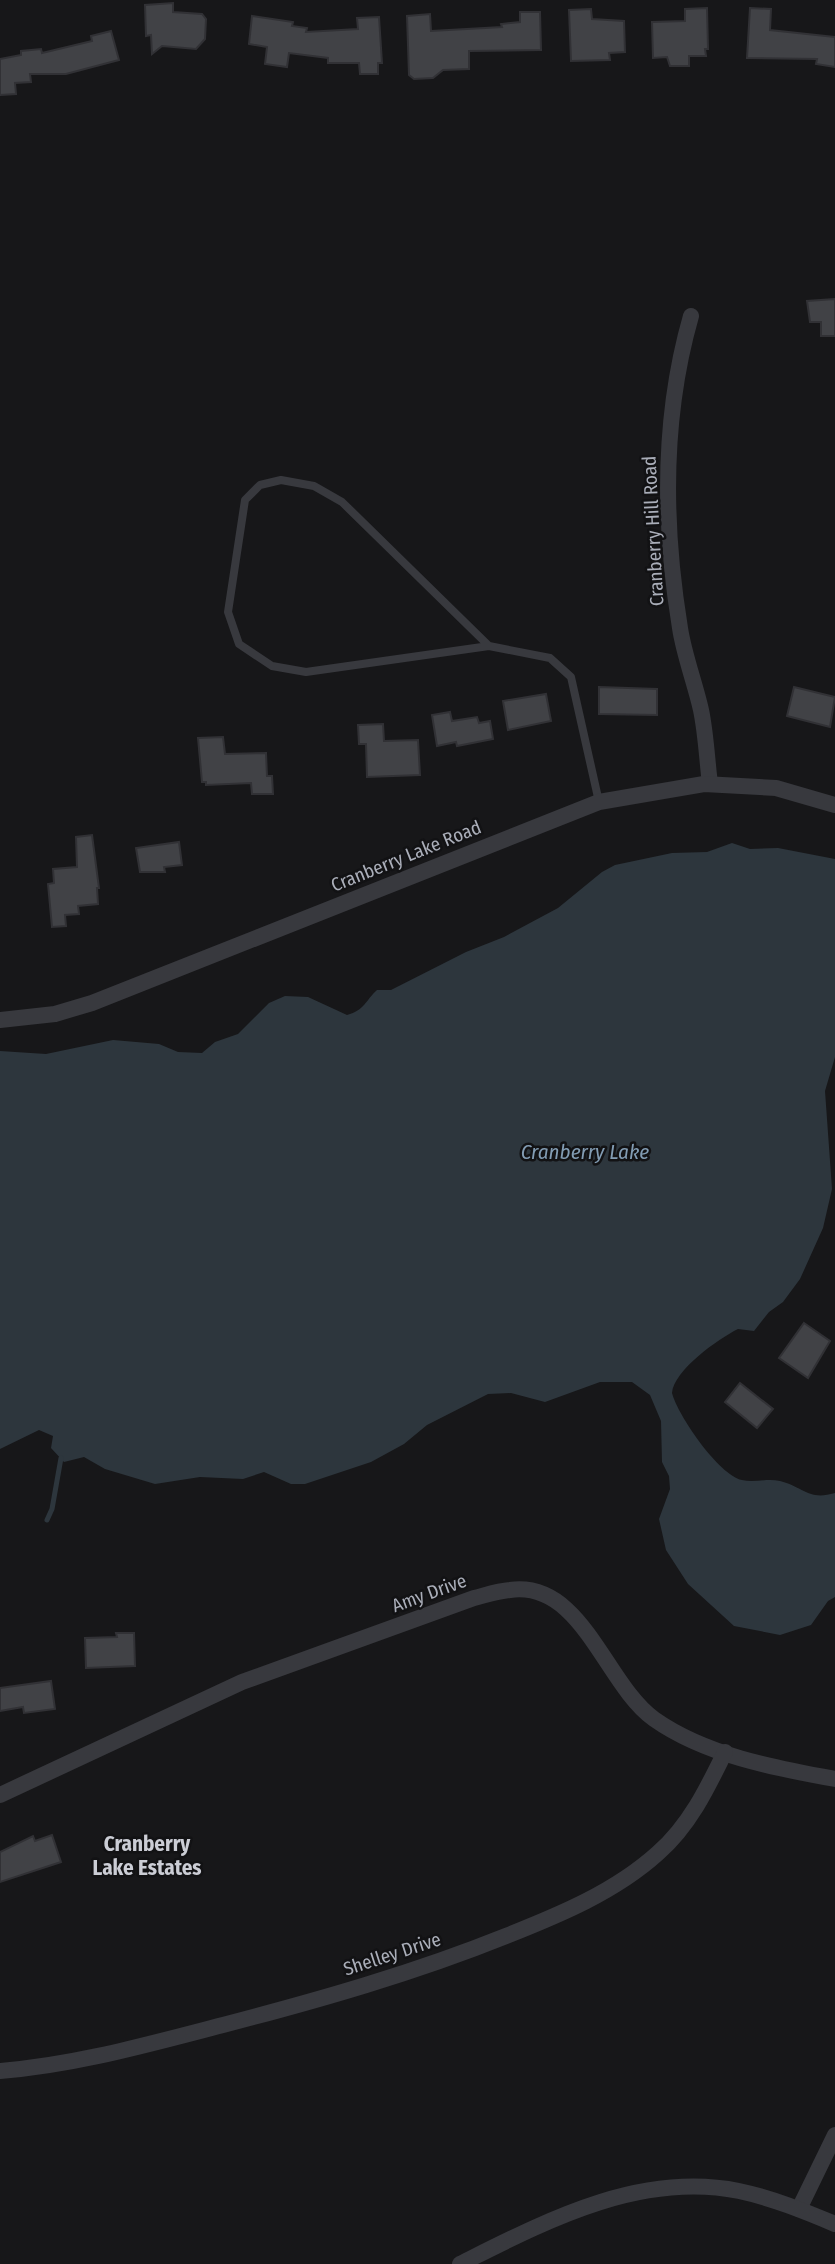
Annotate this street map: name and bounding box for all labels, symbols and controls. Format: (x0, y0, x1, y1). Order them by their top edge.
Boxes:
street label: Cranberry Hill Road (638, 455, 668, 607)
street label: Cranberry Lake Road (328, 815, 484, 897)
water label: Cranberry Lake (521, 1139, 649, 1165)
street label: Amy Drive (389, 1569, 469, 1617)
district label: Cranberry Lake Estates (92, 1831, 202, 1881)
street label: Shelley Drive (340, 1927, 444, 1981)

